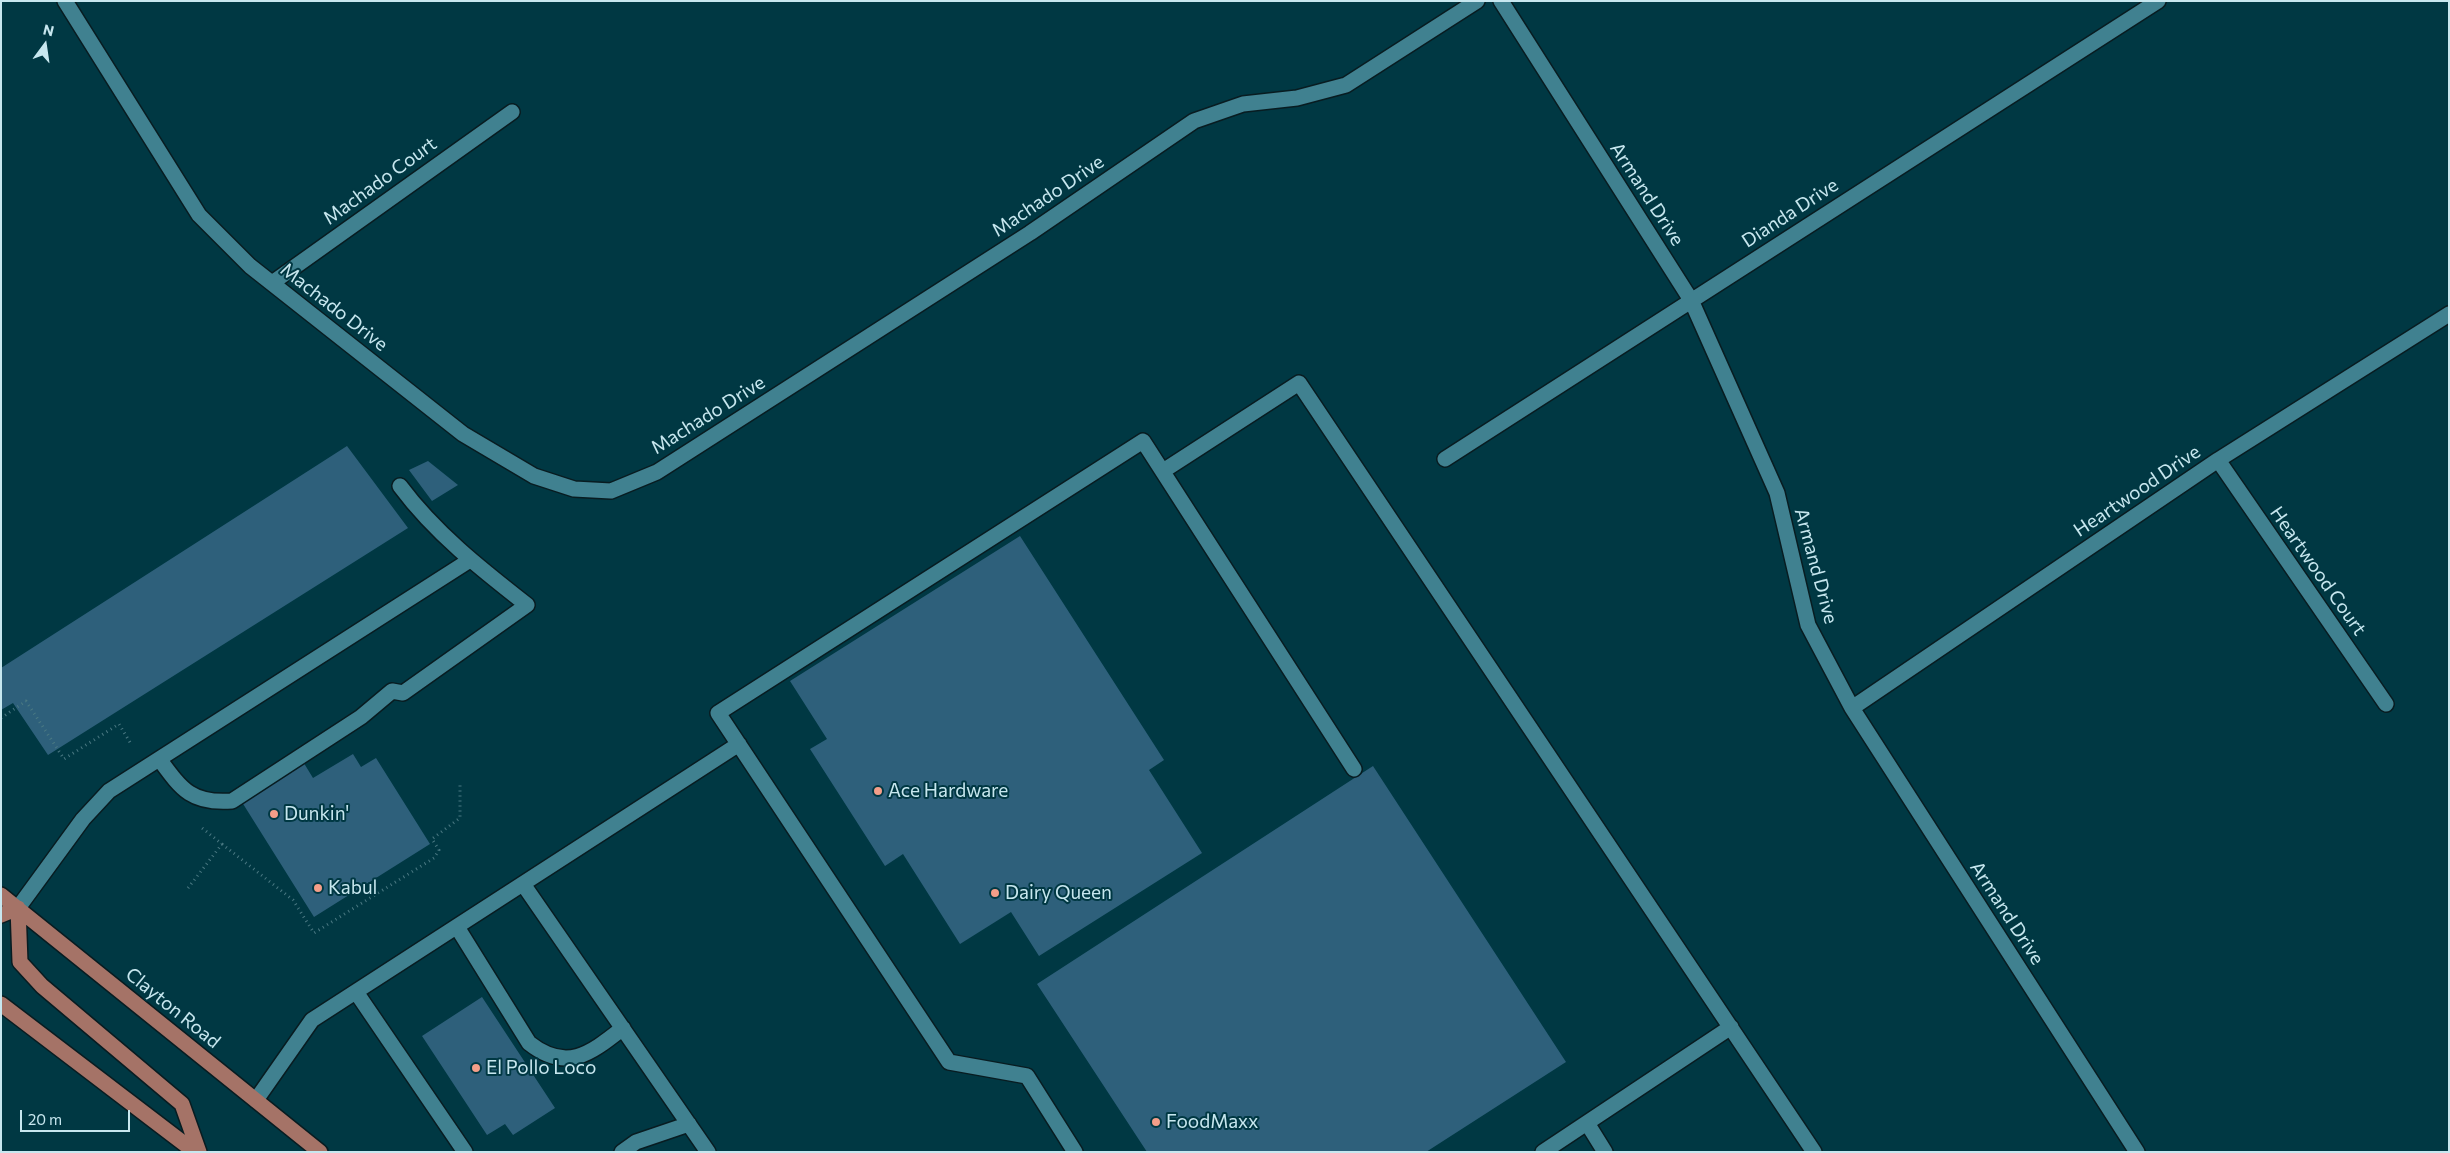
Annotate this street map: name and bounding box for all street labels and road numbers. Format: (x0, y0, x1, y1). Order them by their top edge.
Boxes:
street label: Machado Court (319, 132, 441, 230)
street label: Armand Drive (1605, 138, 1689, 250)
street label: Machado Drive (988, 150, 1108, 242)
street label: Dianda Drive (1738, 173, 1842, 253)
street label: Machado Drive (276, 258, 392, 356)
street label: Machado Drive (647, 371, 769, 459)
street label: Heartwood Drive (2069, 440, 2205, 542)
street label: Heartwood Court (2265, 502, 2371, 640)
street label: Armand Drive (1790, 506, 1842, 626)
street label: Armand Drive (1965, 857, 2049, 969)
street label: Clayton Road (121, 963, 225, 1053)

